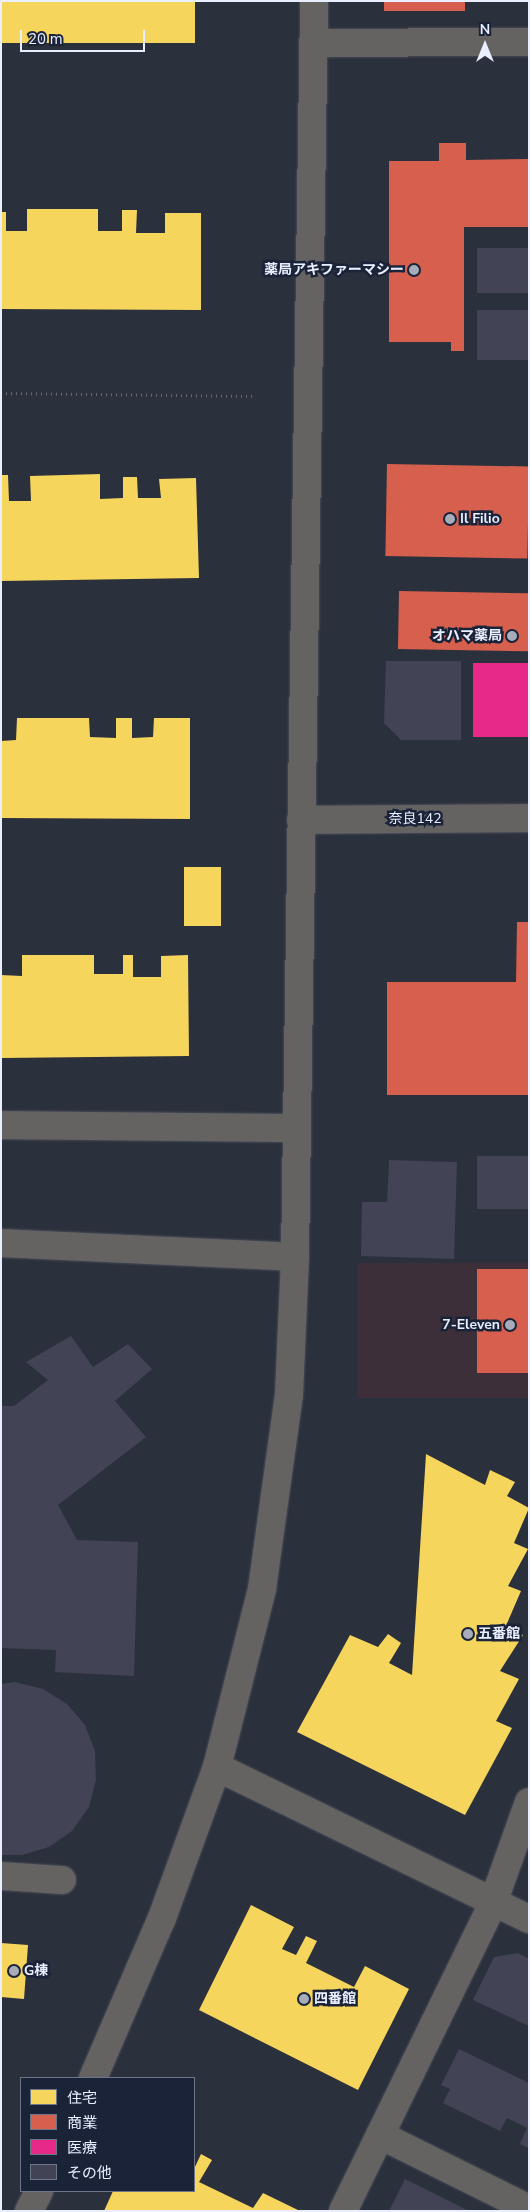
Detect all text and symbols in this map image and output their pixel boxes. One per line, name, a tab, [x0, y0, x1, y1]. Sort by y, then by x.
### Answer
scale bar	[22, 20, 148, 52]
north arrow	[460, 20, 510, 70]
text: N	[480, 20, 490, 39]
text: 20 m	[28, 29, 63, 49]
place label: 薬局アキファーマシー	[264, 262, 404, 278]
marker: 薬局アキファーマシー	[408, 264, 420, 276]
place label: Il Filio	[460, 511, 500, 527]
marker: Il Filio	[444, 513, 456, 525]
place label: オハマ薬局	[432, 628, 502, 644]
marker: オハマ薬局	[506, 630, 518, 642]
street label: 奈良142	[388, 811, 442, 827]
place label: 7-Eleven	[442, 1317, 500, 1333]
marker: 7-Eleven	[504, 1319, 516, 1331]
place label: 五番館	[478, 1626, 520, 1642]
marker: 五番館	[462, 1628, 474, 1640]
place label: G棟	[24, 1963, 48, 1979]
marker: G棟	[8, 1965, 20, 1977]
place label: 四番館	[314, 1991, 356, 2007]
marker: 四番館	[298, 1993, 310, 2005]
legend	[20, 2077, 195, 2192]
text: 住宅	[67, 2088, 97, 2108]
text: 商業	[67, 2113, 97, 2133]
text: 医療	[67, 2138, 97, 2158]
text: その他	[67, 2163, 112, 2183]

